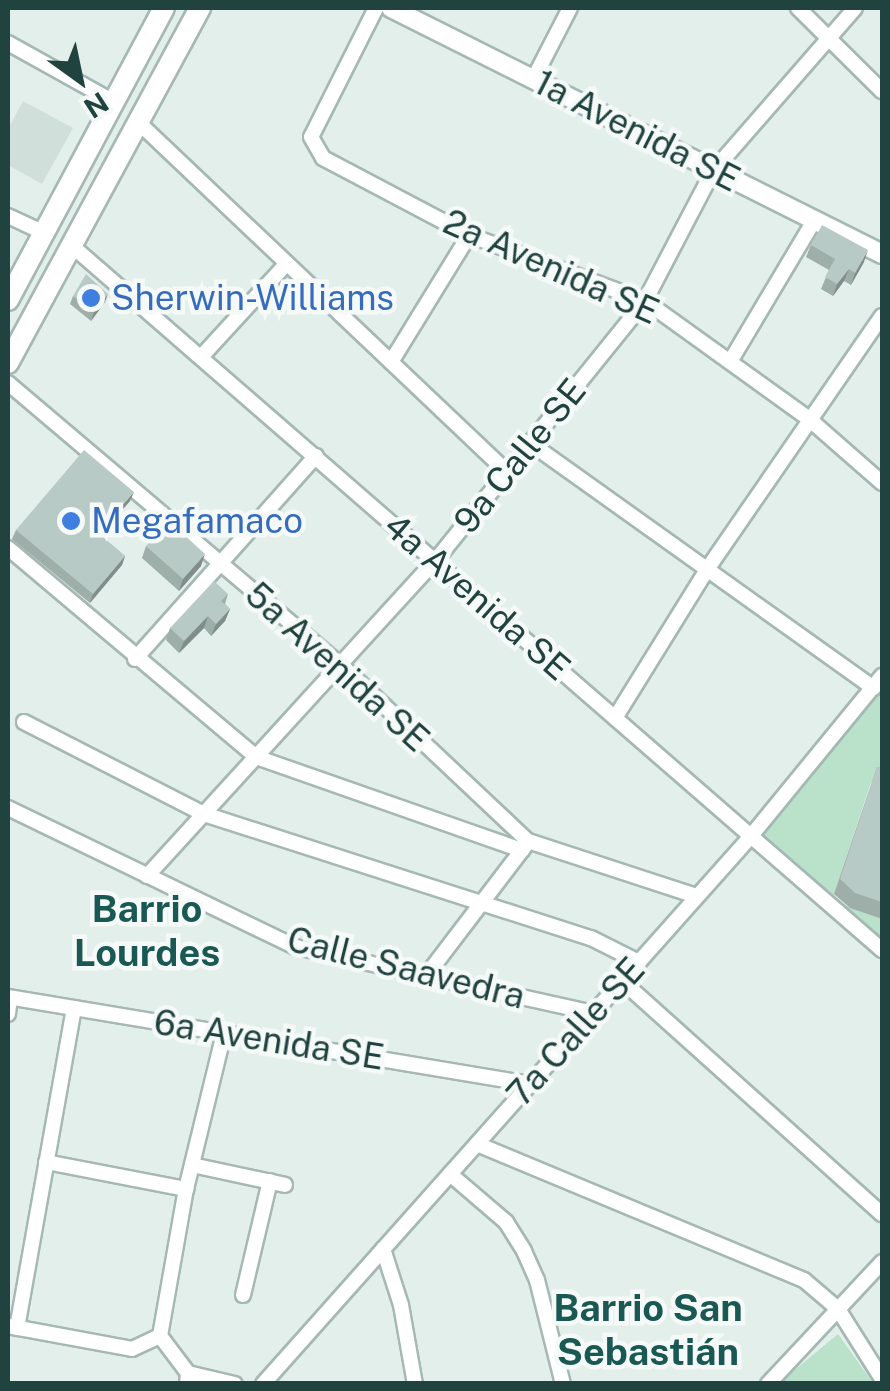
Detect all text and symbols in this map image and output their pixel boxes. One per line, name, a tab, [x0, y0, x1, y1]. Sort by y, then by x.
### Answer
north arrow	[30, 30, 130, 130]
street label: 1a Avenida SE	[527, 61, 747, 201]
text: N	[78, 86, 115, 125]
street label: 2a Avenida SE	[437, 201, 665, 333]
place label: Sherwin-Williams	[111, 277, 394, 319]
marker: Sherwin-Williams	[80, 287, 102, 309]
street label: 9a Calle SE	[445, 370, 595, 542]
place label: Megafamaco	[91, 500, 303, 542]
street label: 4a Avenida SE	[376, 505, 578, 689]
marker: Megafamaco	[60, 510, 82, 532]
street label: 5a Avenida SE	[236, 574, 438, 760]
district label: Barrio Lourdes	[74, 886, 220, 976]
street label: Calle Saavedra	[283, 918, 529, 1018]
street label: 7a Calle SE	[498, 949, 654, 1115]
street label: 6a Avenida SE	[151, 1001, 387, 1079]
district label: Barrio San Sebastián	[553, 1285, 743, 1375]

